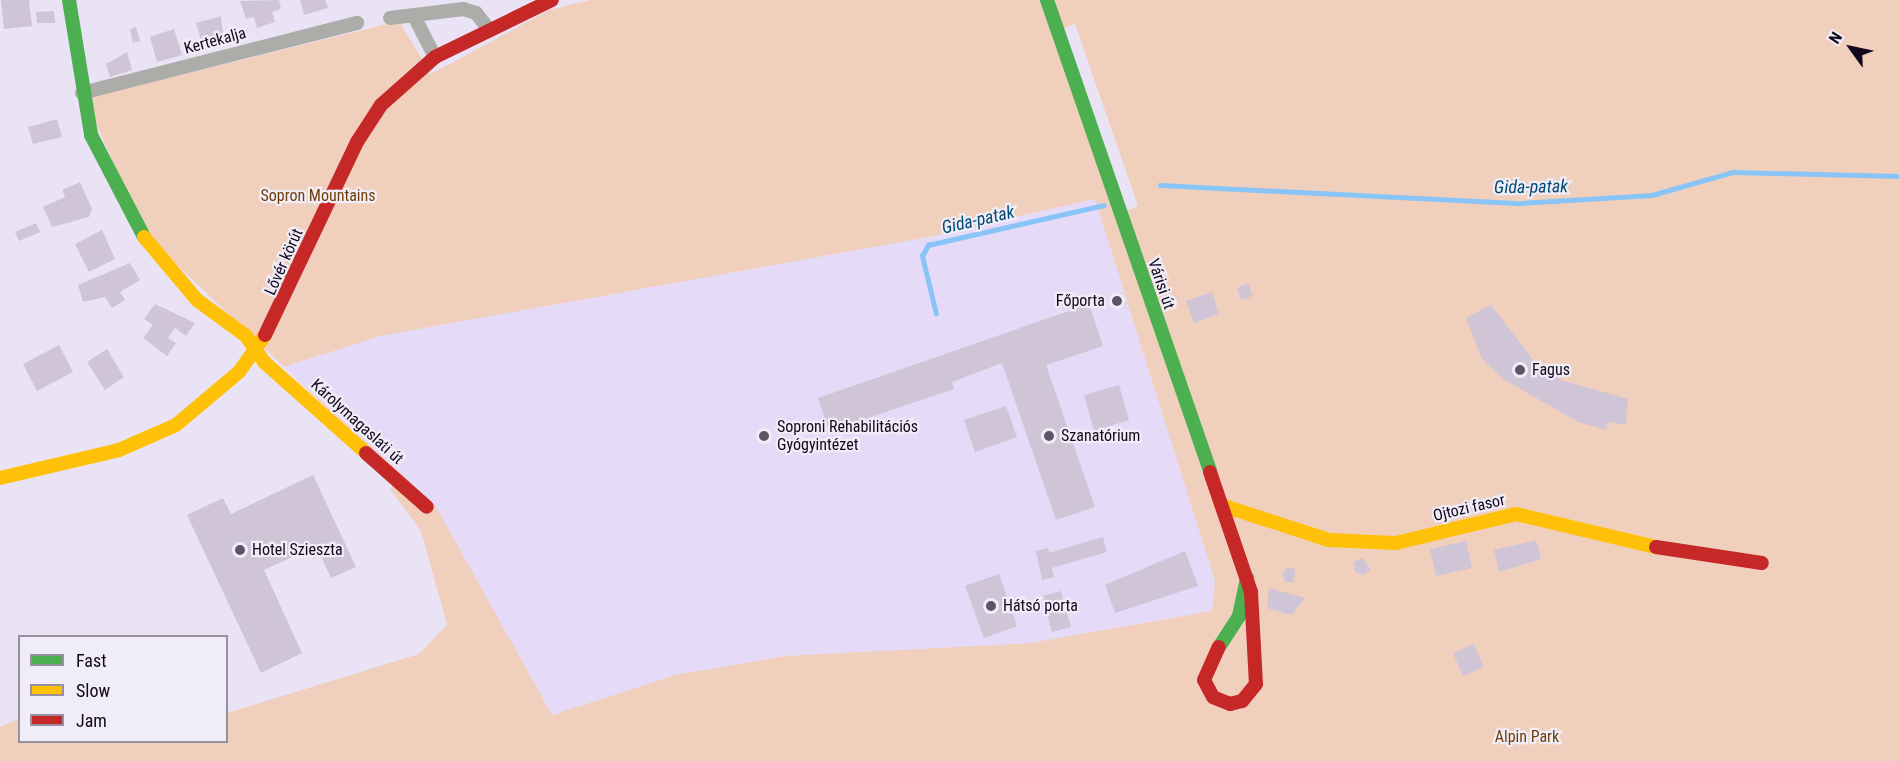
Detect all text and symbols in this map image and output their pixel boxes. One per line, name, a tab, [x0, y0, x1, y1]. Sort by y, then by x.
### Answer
north arrow	[1821, 18, 1881, 78]
street label: Kertekalja	[182, 24, 248, 58]
text: N	[1825, 29, 1846, 47]
water label: Gida-patak	[1494, 176, 1568, 198]
park label: Sopron Mountains	[260, 186, 376, 206]
water label: Gida-patak	[939, 201, 1017, 239]
street label: Lővér körút	[261, 226, 307, 298]
street label: Várisi út	[1143, 256, 1179, 312]
place label: Főporta	[1056, 291, 1105, 311]
marker: Főporta	[1110, 294, 1124, 308]
place label: Fagus	[1532, 360, 1570, 380]
marker: Fagus	[1513, 363, 1527, 377]
street label: Károlymagaslati út	[307, 375, 407, 469]
place label: Soproni Rehabilitációs Gyógyintézet	[777, 417, 918, 455]
place label: Szanatórium	[1061, 426, 1140, 446]
marker: Soproni Rehabilitációs Gyógyintézet	[755, 427, 773, 445]
marker: Szanatórium	[1042, 429, 1056, 443]
street label: Ojtozi fasor	[1431, 490, 1507, 526]
place label: Hotel Szieszta	[252, 540, 343, 560]
marker: Hotel Szieszta	[233, 543, 247, 557]
place label: Hátsó porta	[1003, 596, 1078, 616]
marker: Hátsó porta	[984, 599, 998, 613]
legend	[18, 635, 228, 743]
text: Fast	[76, 650, 107, 671]
text: Slow	[76, 680, 110, 701]
text: Jam	[76, 710, 107, 731]
park label: Alpin Park	[1495, 727, 1559, 747]

